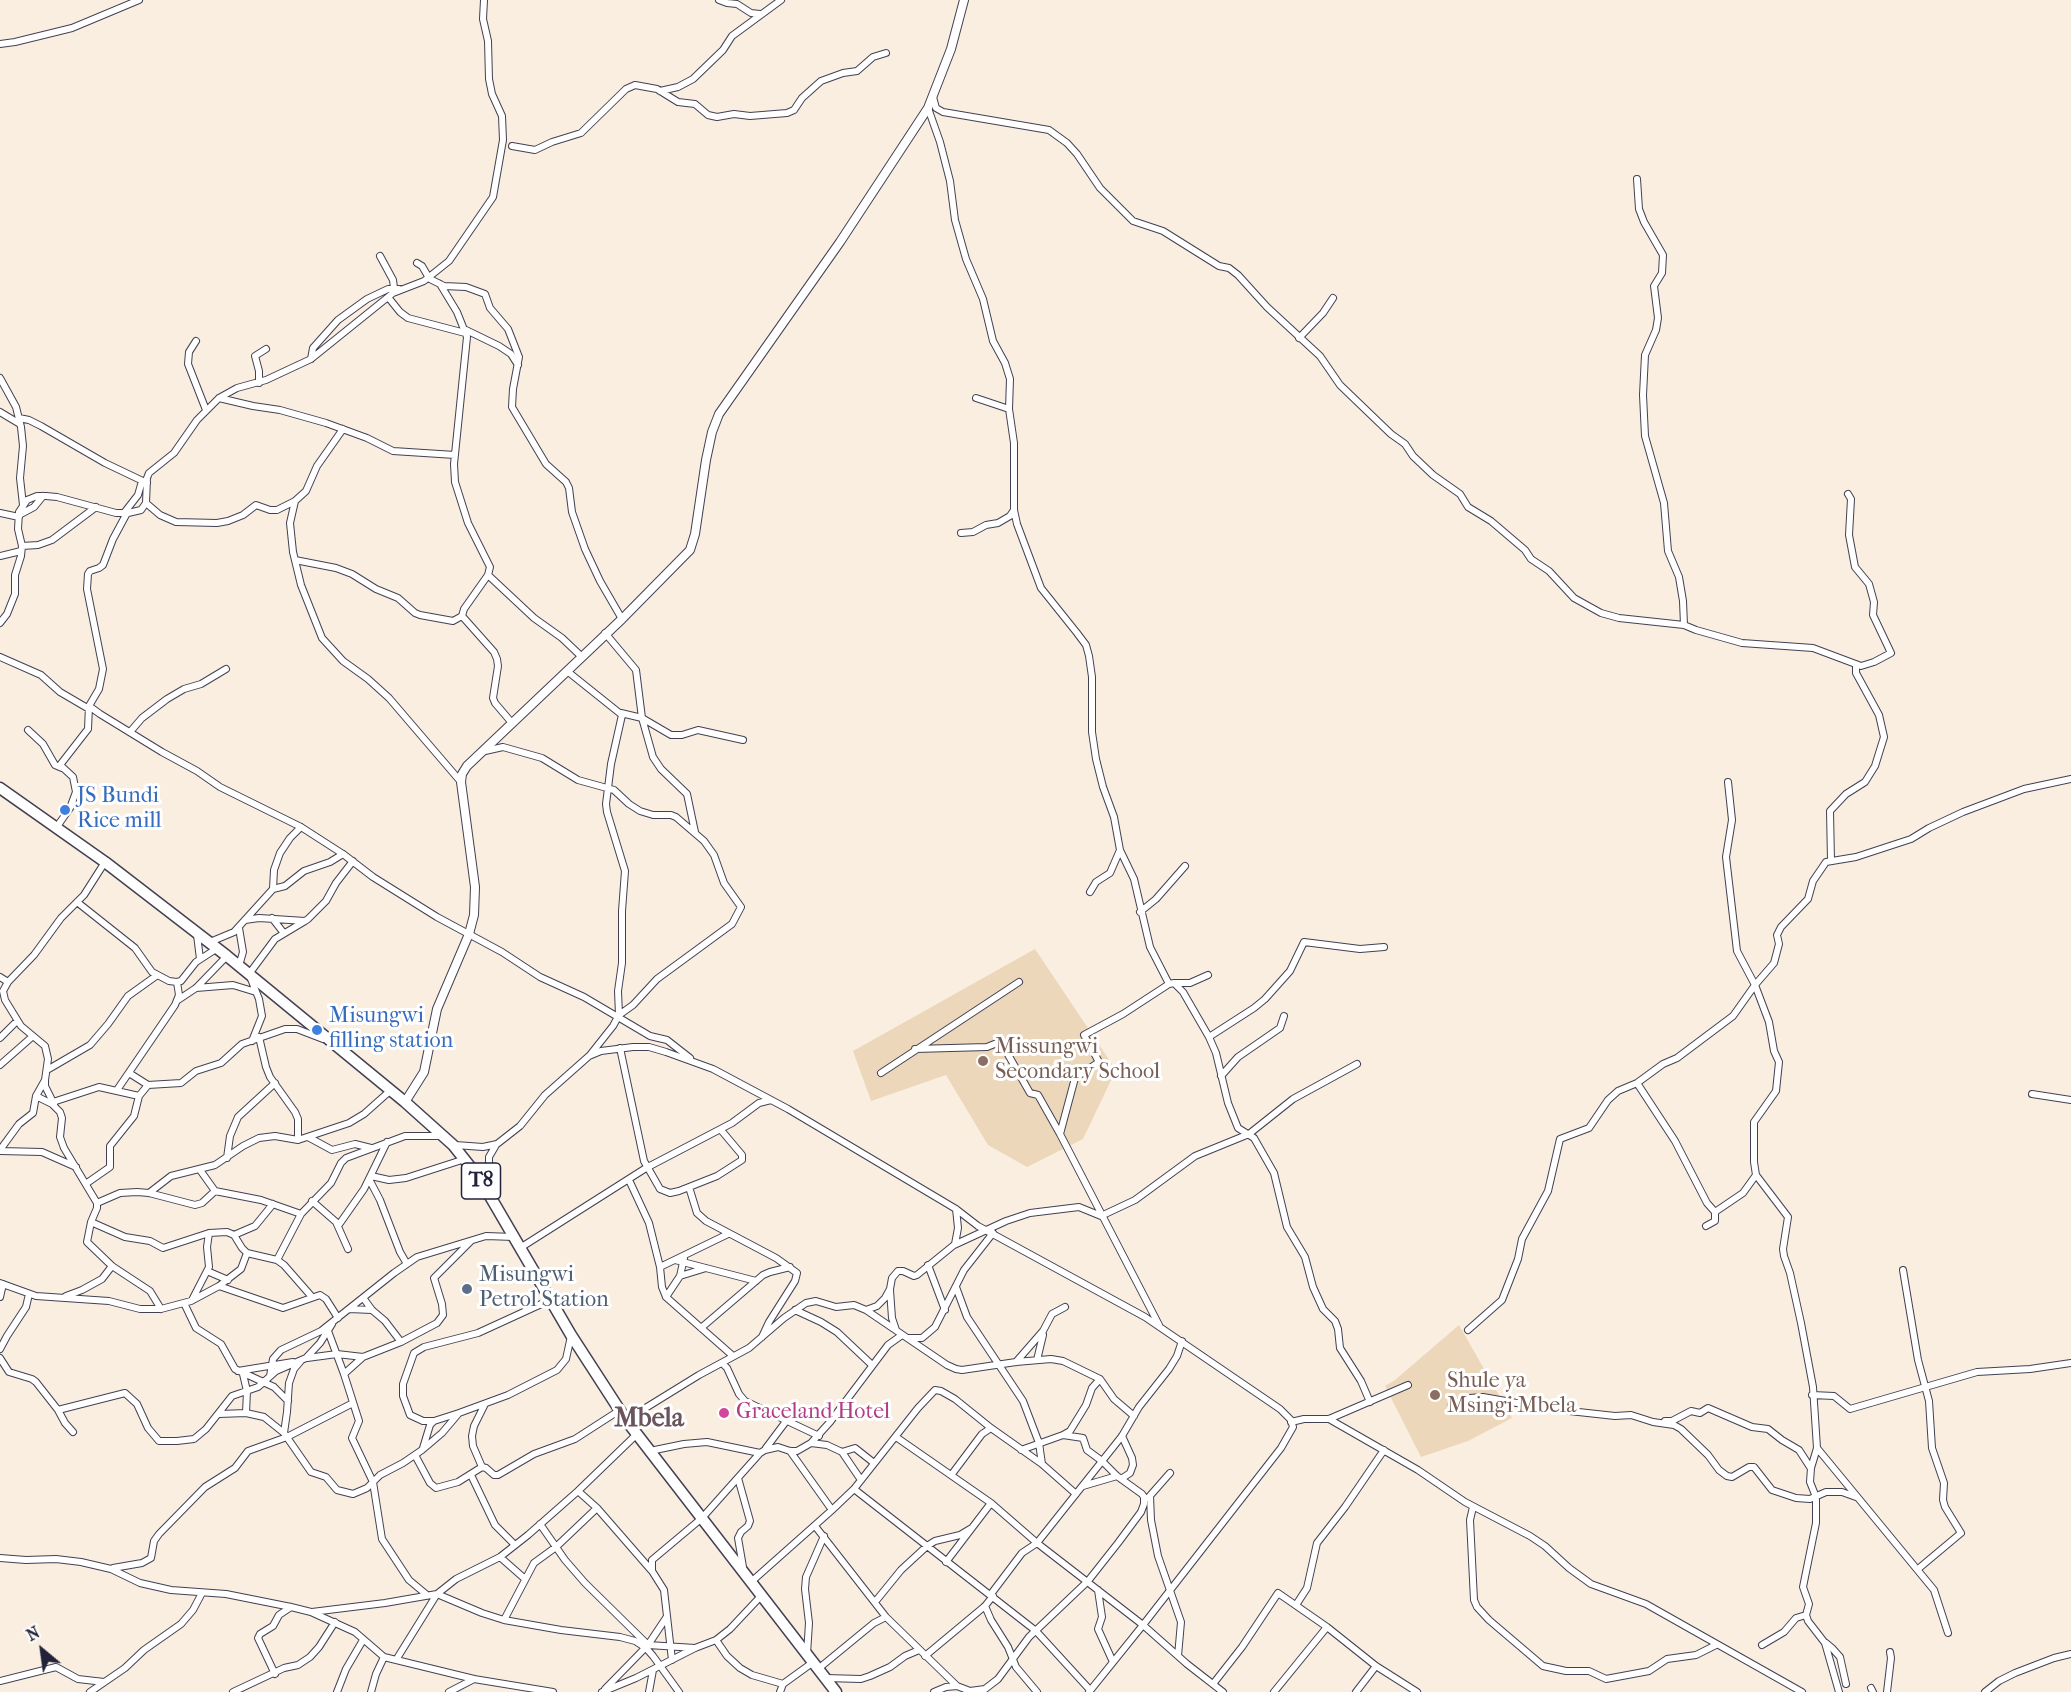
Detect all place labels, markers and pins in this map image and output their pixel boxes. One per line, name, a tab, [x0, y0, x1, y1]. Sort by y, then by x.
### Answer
place label: JS Bundi Rice mill	[77, 784, 162, 836]
marker: JS Bundi Rice mill	[58, 803, 72, 817]
place label: Misungwi filling station	[329, 1004, 453, 1056]
marker: Misungwi filling station	[310, 1023, 324, 1037]
place label: Missungwi Secondary School	[995, 1035, 1160, 1086]
marker: Missungwi Secondary School	[976, 1054, 990, 1068]
place label: Misungwi Petrol Station	[479, 1263, 609, 1314]
marker: Misungwi Petrol Station	[460, 1282, 474, 1296]
place label: Shule ya Msingi Mbela	[1447, 1369, 1576, 1420]
marker: Shule ya Msingi Mbela	[1428, 1388, 1442, 1402]
place label: Graceland Hotel	[736, 1400, 890, 1426]
marker: Graceland Hotel	[717, 1406, 731, 1420]

